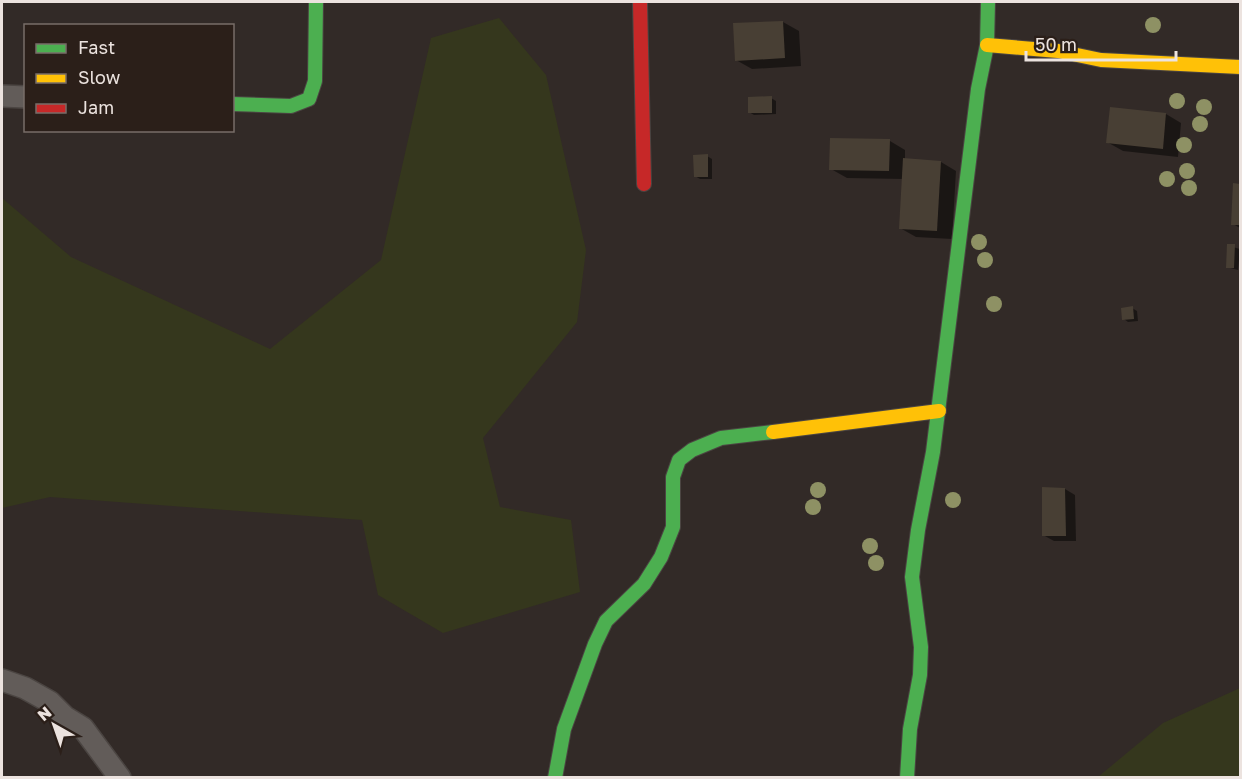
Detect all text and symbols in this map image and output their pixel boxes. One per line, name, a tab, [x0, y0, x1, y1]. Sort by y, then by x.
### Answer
legend	[24, 24, 234, 132]
scale bar	[1026, 24, 1176, 62]
text: 50 m	[1035, 33, 1077, 55]
text: Fast	[78, 36, 115, 58]
text: Slow	[78, 66, 121, 88]
text: Jam	[78, 96, 114, 118]
north arrow	[24, 695, 84, 755]
text: N	[33, 702, 55, 725]

